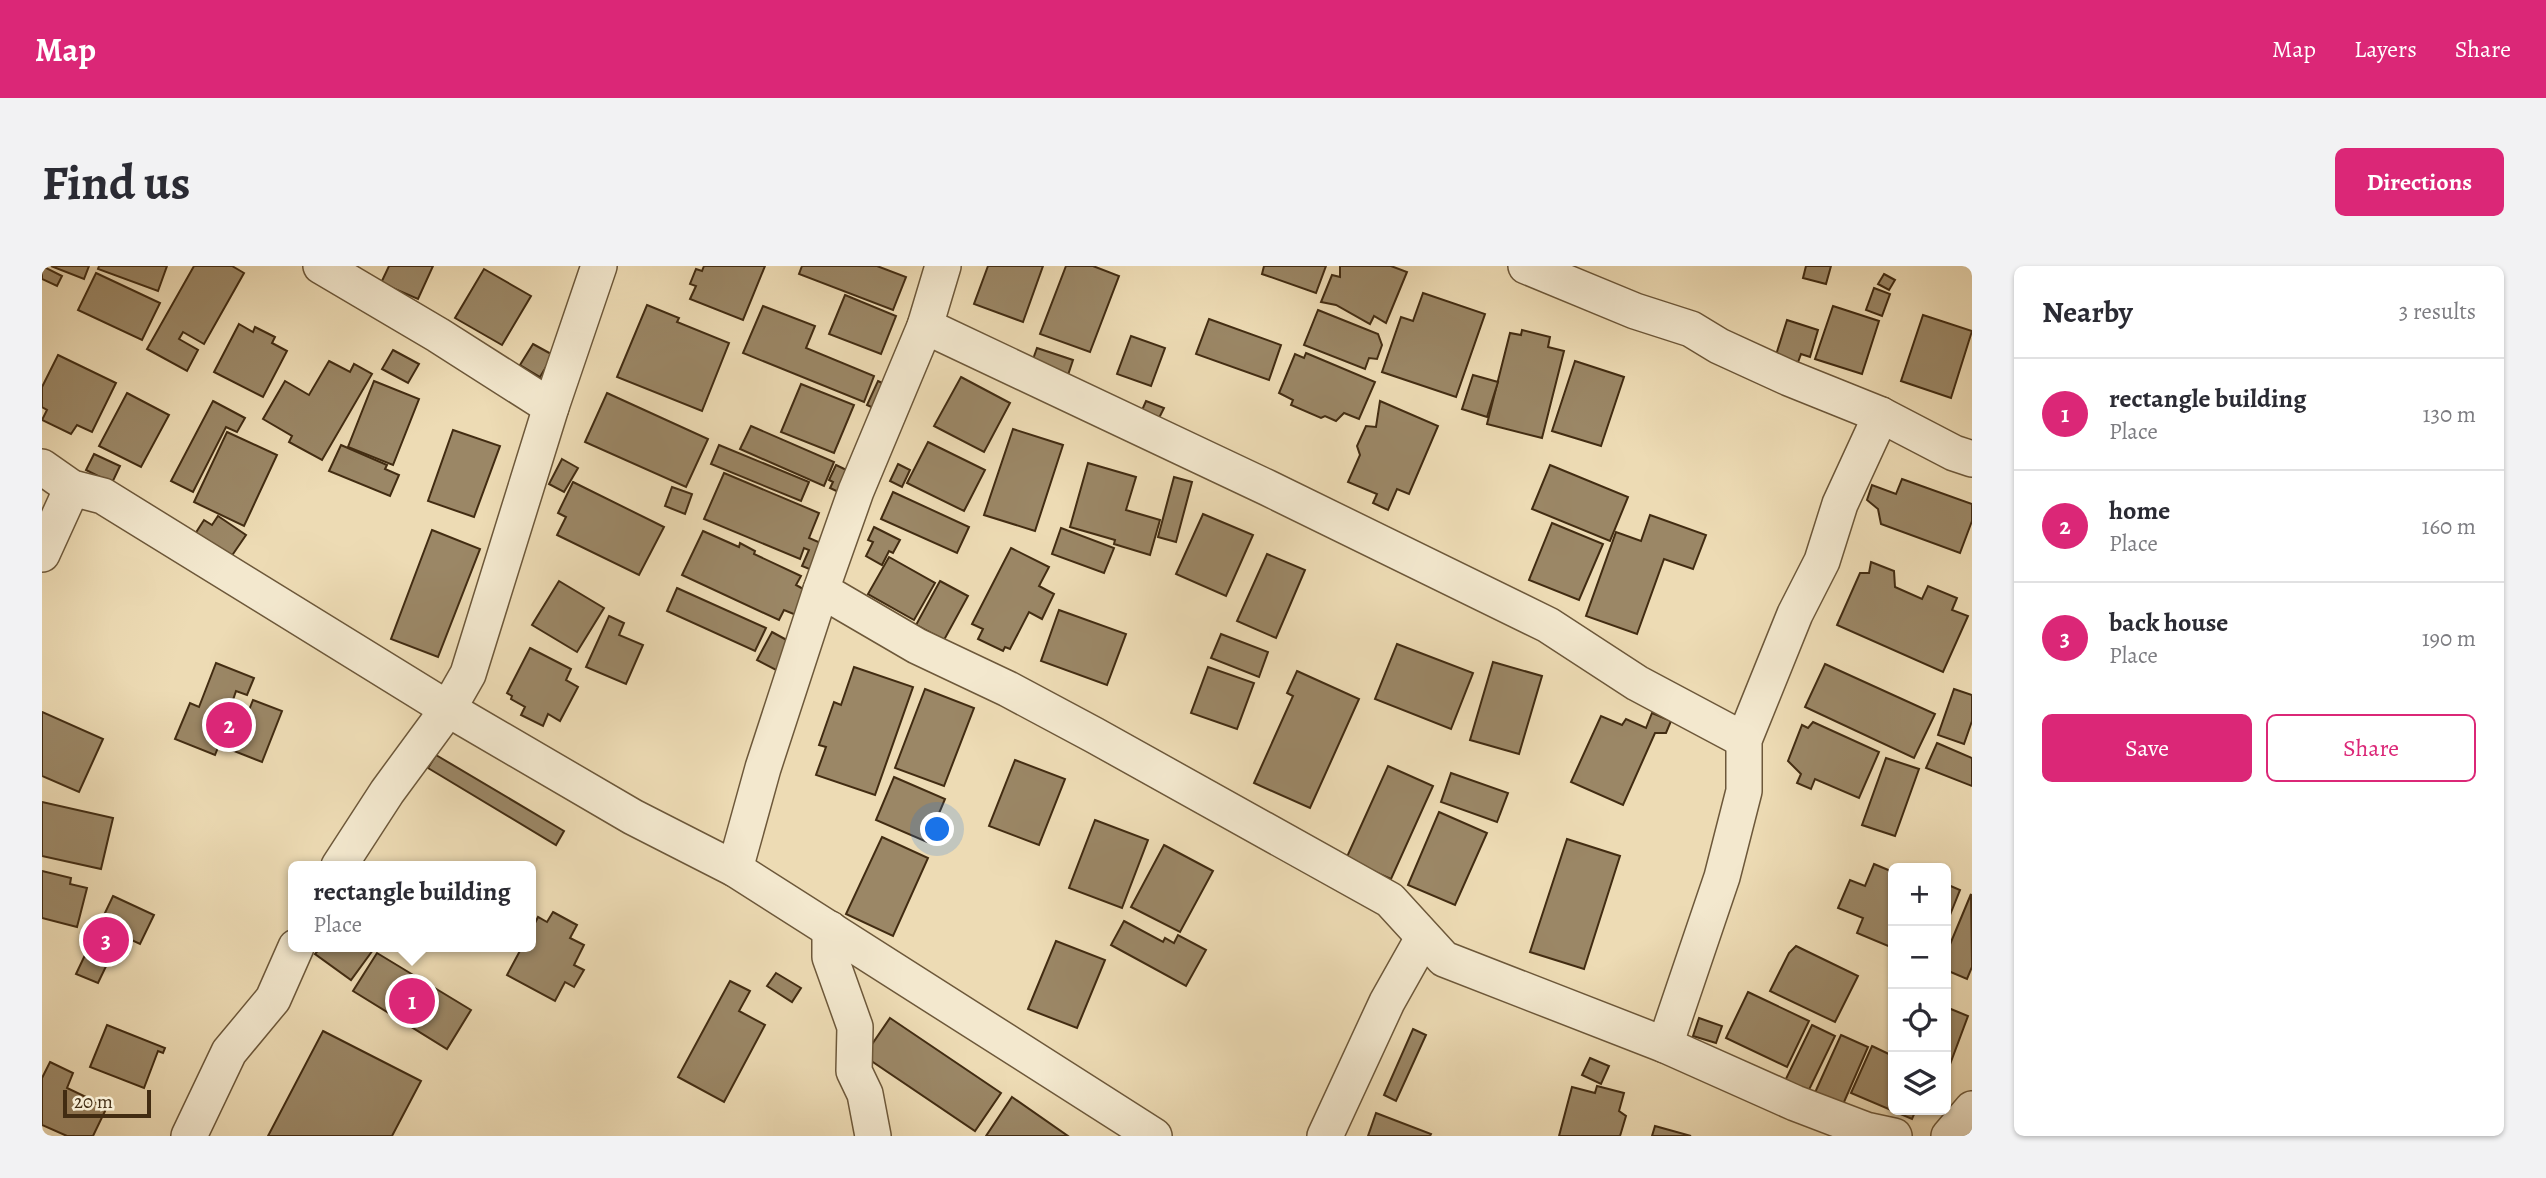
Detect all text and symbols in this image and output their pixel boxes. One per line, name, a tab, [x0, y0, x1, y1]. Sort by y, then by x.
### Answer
text: Map	[35, 27, 96, 72]
text: Map	[2272, 33, 2316, 65]
text: Layers	[2354, 33, 2417, 65]
text: Share	[2455, 33, 2511, 65]
button: Directions	[2335, 148, 2504, 216]
text: Find us	[42, 149, 190, 216]
text: Nearby	[2042, 292, 2133, 332]
text: 3 results	[2399, 296, 2476, 327]
text: rectangle building	[2109, 381, 2306, 416]
text: 1	[2061, 399, 2069, 430]
text: 130 m	[2423, 399, 2476, 430]
text: Place	[2109, 416, 2158, 447]
text: home	[2109, 493, 2170, 528]
text: 2	[2059, 511, 2071, 542]
text: 160 m	[2422, 511, 2476, 542]
text: Place	[2109, 528, 2158, 559]
text: back house	[2109, 605, 2228, 640]
text: 3	[2060, 623, 2070, 654]
text: 190 m	[2422, 623, 2476, 654]
text: Place	[2109, 640, 2158, 671]
pin: 2	[206, 699, 252, 751]
button: Save	[2042, 714, 2252, 782]
button: Share	[2266, 714, 2476, 782]
your location	[920, 812, 954, 846]
popup	[288, 861, 536, 952]
map controls	[1888, 863, 1951, 1115]
button: +	[1888, 863, 1951, 926]
text: rectangle building	[313, 874, 511, 909]
text: Place	[313, 909, 362, 940]
pin: 3	[83, 914, 129, 966]
button: −	[1888, 926, 1951, 989]
pin: 1	[389, 975, 435, 1027]
button: locate	[1888, 989, 1951, 1052]
button: layers	[1888, 1052, 1951, 1115]
scale bar	[63, 1087, 150, 1119]
text: 20 m	[74, 1089, 113, 1115]

